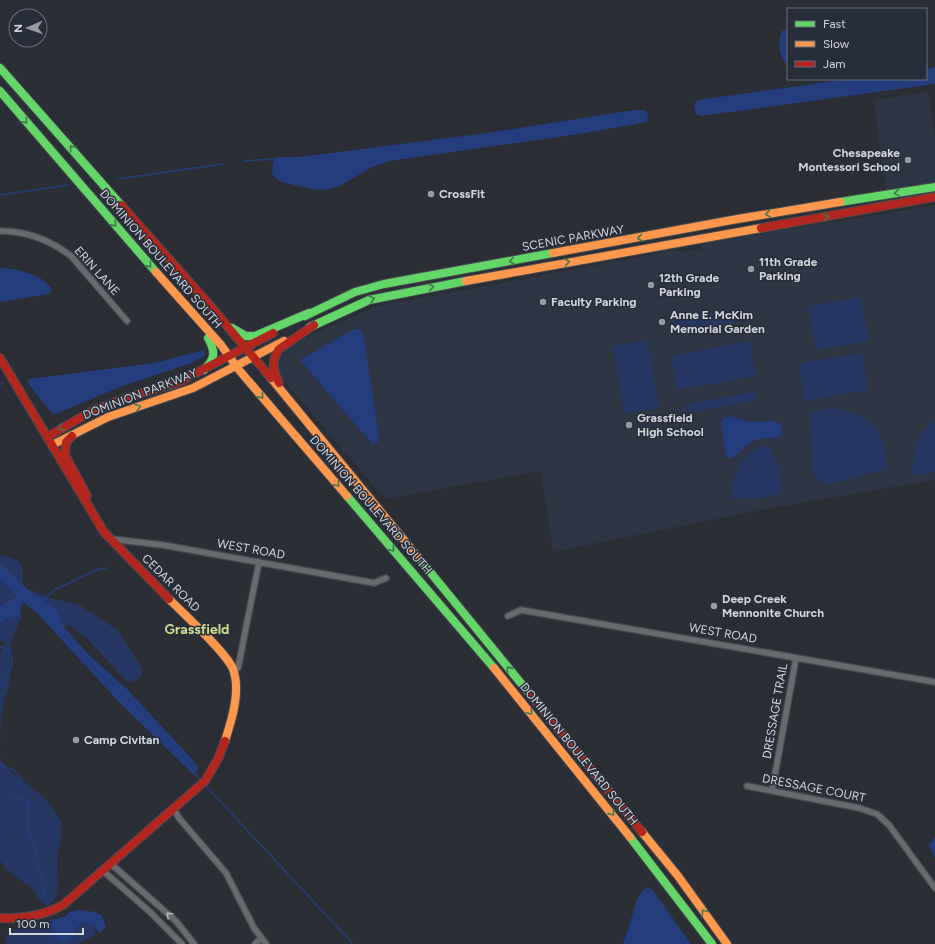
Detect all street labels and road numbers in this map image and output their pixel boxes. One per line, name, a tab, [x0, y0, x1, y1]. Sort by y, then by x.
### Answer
street label: DOMINION BOULEVARD SOUTH	[97, 187, 225, 331]
street label: SCENIC PARKWAY	[521, 222, 626, 254]
street label: ERIN LANE	[71, 244, 123, 298]
street label: DOMINION PARKWAY	[81, 365, 200, 422]
street label: DOMINION BOULEVARD SOUTH	[307, 433, 435, 577]
street label: WEST ROAD	[216, 536, 286, 562]
street label: CEDAR ROAD	[139, 551, 203, 615]
street label: WEST ROAD	[688, 620, 758, 646]
street label: DRESSAGE TRAIL	[760, 662, 790, 760]
street label: DOMINION BOULEVARD SOUTH	[517, 680, 641, 828]
street label: DRESSAGE COURT	[761, 771, 867, 805]

